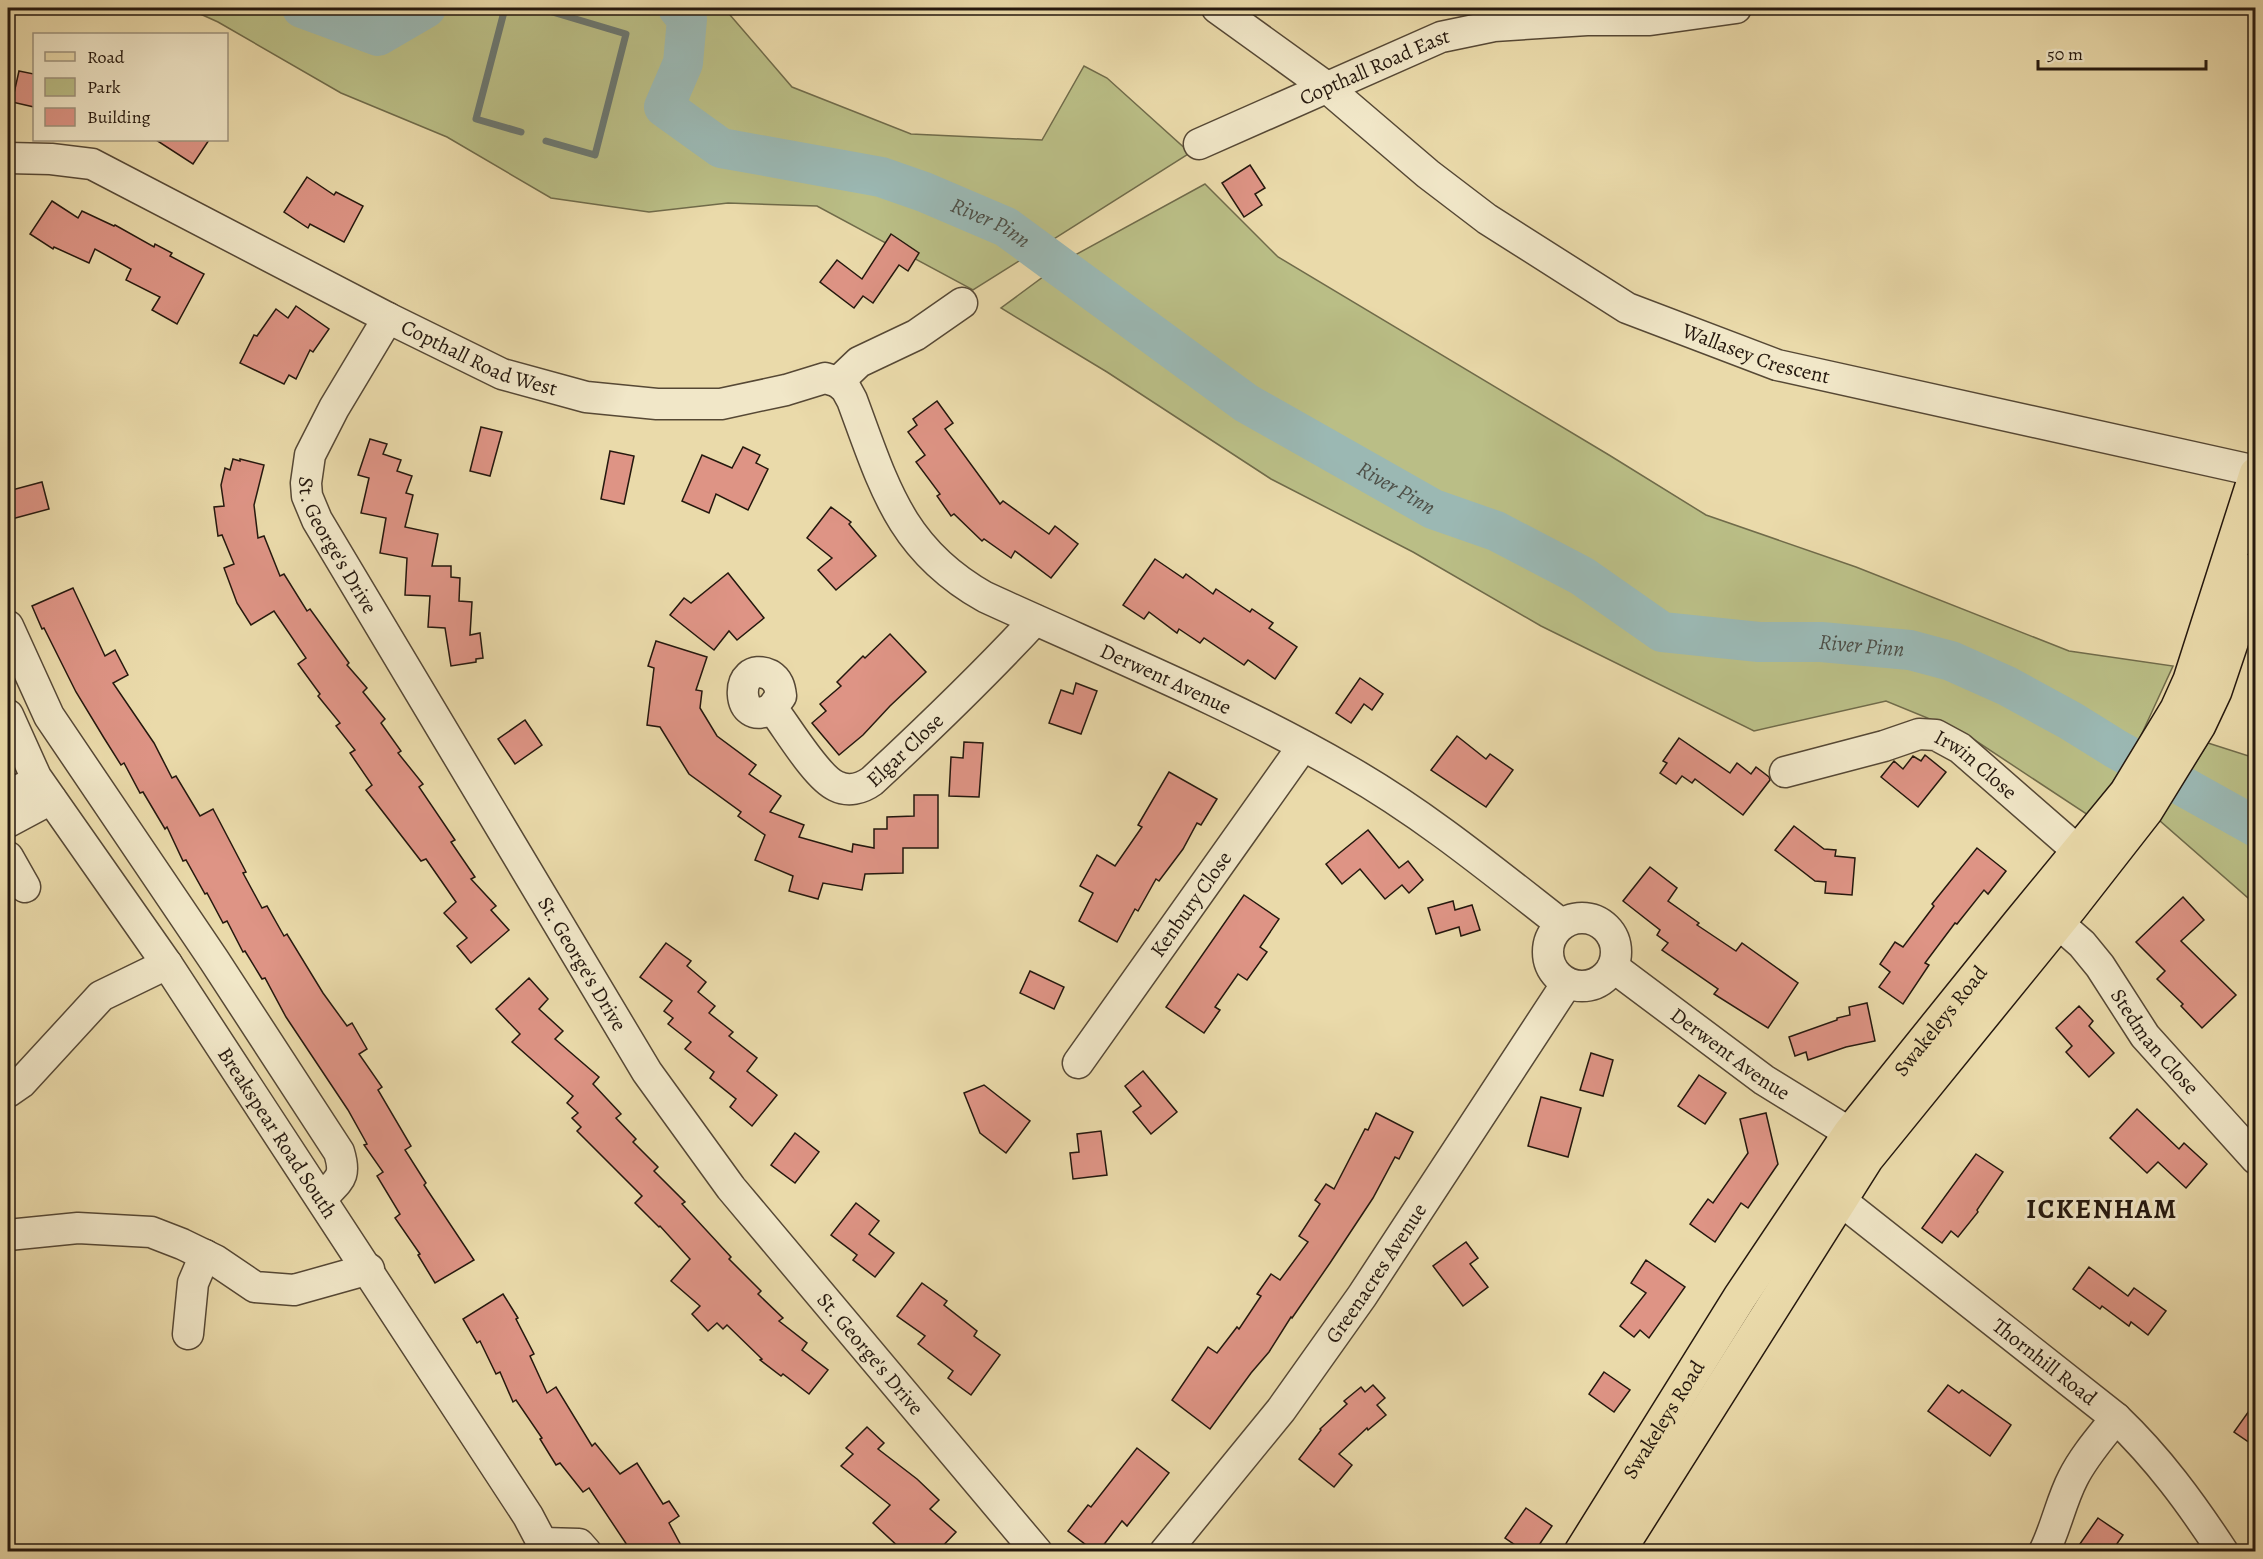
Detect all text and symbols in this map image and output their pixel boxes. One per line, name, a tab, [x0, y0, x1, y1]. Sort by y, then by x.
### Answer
street label: Copthall Road East	[1295, 22, 1452, 112]
legend	[33, 33, 228, 141]
scale bar	[2038, 33, 2206, 71]
text: 50 m	[2047, 42, 2083, 66]
text: Road	[87, 45, 125, 69]
text: Park	[87, 75, 121, 99]
text: Building	[87, 105, 151, 129]
water label: River Pinn	[946, 190, 1037, 255]
street label: Copthall Road West	[396, 313, 560, 402]
street label: Wallasey Crescent	[1677, 316, 1833, 390]
water label: River Pinn	[1351, 454, 1441, 522]
street label: St. George's Drive	[291, 475, 384, 619]
water label: River Pinn	[1817, 627, 1906, 664]
street label: Derwent Avenue	[1096, 636, 1236, 721]
street label: Elgar Close	[860, 707, 950, 793]
street label: Irwin Close	[1930, 723, 2023, 806]
street label: Kenbury Close	[1144, 845, 1238, 963]
street label: St. George's Drive	[531, 891, 633, 1036]
street label: Swakeleys Road	[1887, 959, 1994, 1082]
street label: Stedman Close	[2104, 983, 2205, 1101]
street label: Derwent Avenue	[1665, 1001, 1795, 1107]
street label: Breakspear Road South	[211, 1042, 344, 1224]
district label: ICKENHAM	[2026, 1191, 2178, 1227]
street label: Greenacres Avenue	[1319, 1198, 1433, 1349]
street label: St. George's Drive	[811, 1287, 930, 1421]
street label: Thornhill Road	[1987, 1312, 2104, 1412]
street label: Swakeleys Road	[1616, 1354, 1711, 1484]

